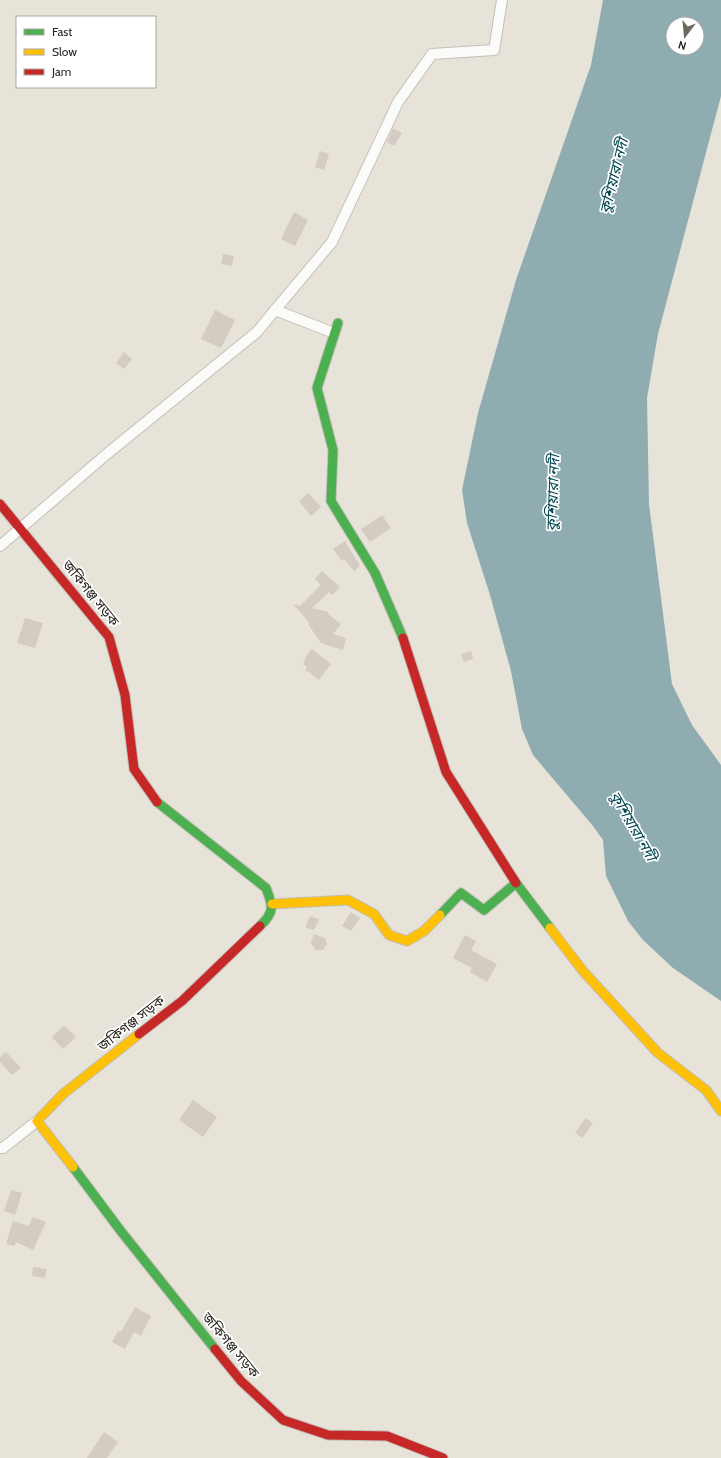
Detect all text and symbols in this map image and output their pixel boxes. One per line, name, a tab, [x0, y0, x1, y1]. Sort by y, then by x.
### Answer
legend	[16, 16, 156, 88]
north arrow	[665, 16, 705, 56]
text: Fast	[52, 24, 72, 39]
text: N	[677, 38, 688, 53]
text: Slow	[52, 44, 77, 59]
text: Jam	[51, 64, 71, 79]
water label: কুশিয়ারা নদী	[596, 134, 633, 216]
water label: কুশিয়ারা নদী	[543, 451, 563, 532]
street label: জকিগঞ্জ সড়ক	[58, 555, 124, 630]
water label: কুশিয়ারা নদী	[606, 788, 662, 866]
street label: জকিগঞ্জ সড়ক	[93, 991, 169, 1055]
street label: জকিগঞ্জ সড়ক	[198, 1308, 264, 1382]

